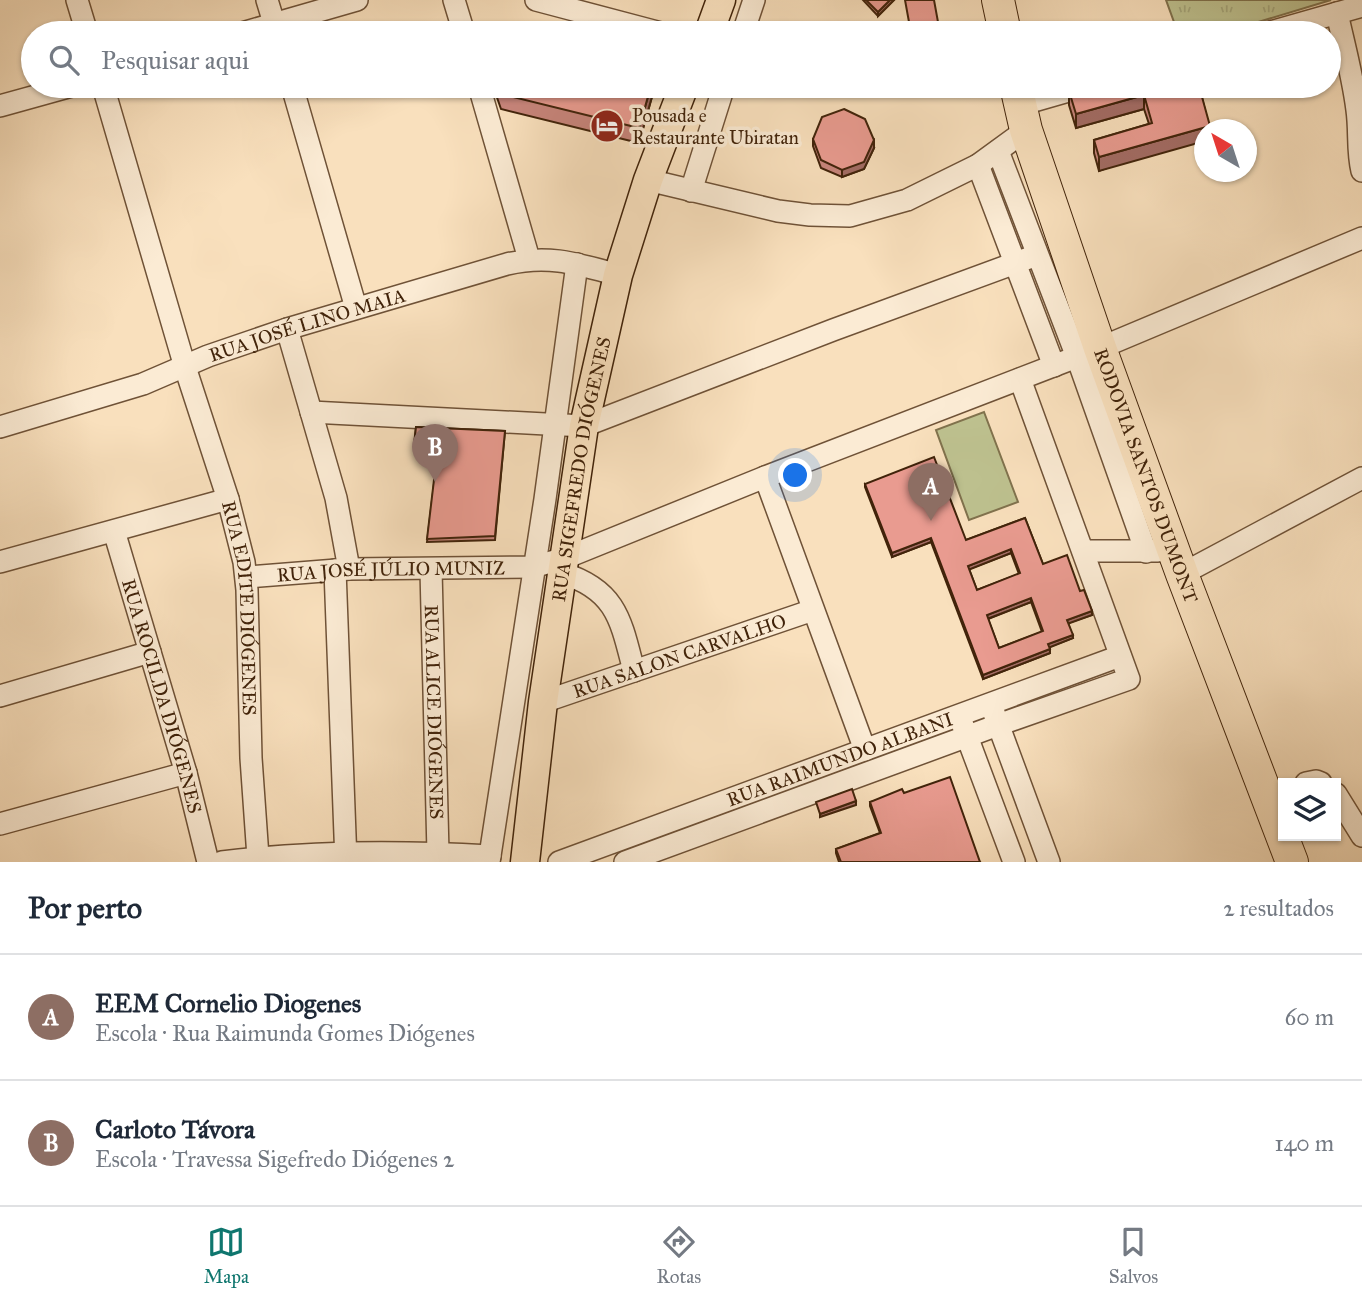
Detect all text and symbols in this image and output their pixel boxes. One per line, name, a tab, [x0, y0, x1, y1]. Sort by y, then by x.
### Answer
search box	[21, 21, 1341, 98]
icon: search	[45, 41, 83, 79]
text: Pesquisar aqui	[101, 44, 249, 76]
place label: Pousada e Restaurante Ubiratan	[632, 104, 799, 149]
hotel icon: Pousada e Restaurante Ubiratan	[588, 107, 626, 145]
north arrow	[1194, 119, 1257, 182]
street label: RUA JOSÉ LINO MAIA	[206, 283, 408, 366]
street label: RUA SIGEFREDO DIÓGENES	[547, 334, 615, 603]
street label: RODOVIA SANTOS DUMONT	[1090, 345, 1203, 606]
pin: B	[412, 424, 458, 482]
your location	[778, 458, 812, 492]
pin: A	[908, 463, 954, 521]
street label: RUA EDITE DIÓGENES	[217, 498, 261, 716]
street label: RUA JOSÉ JÚLIO MUNIZ	[276, 556, 505, 586]
street label: RUA ROCILDA DIÓGENES	[117, 576, 207, 816]
street label: RUA ALICE DIÓGENES	[420, 604, 449, 820]
street label: RUA SALON CARVALHO	[570, 609, 789, 703]
street label: RUA RAIMUNDO ALBANI	[723, 707, 956, 811]
map controls	[1278, 778, 1341, 841]
button: layers	[1278, 778, 1341, 841]
text: Por perto	[28, 890, 142, 926]
text: 2 resultados	[1223, 894, 1334, 922]
text: EEM Cornelio Diogenes	[95, 987, 361, 1019]
text: A	[43, 1003, 59, 1031]
text: 60 m	[1285, 1003, 1334, 1031]
text: Escola · Rua Raimunda Gomes Diógenes	[95, 1019, 475, 1047]
text: Carloto Távora	[95, 1113, 255, 1145]
text: B	[43, 1129, 59, 1157]
text: 140 m	[1274, 1129, 1334, 1157]
text: Escola · Travessa Sigefredo Diógenes 2	[95, 1145, 454, 1173]
tab: Mapa	[204, 1223, 249, 1288]
tab: Rotas	[657, 1223, 701, 1288]
tab: Salvos	[1109, 1223, 1158, 1288]

